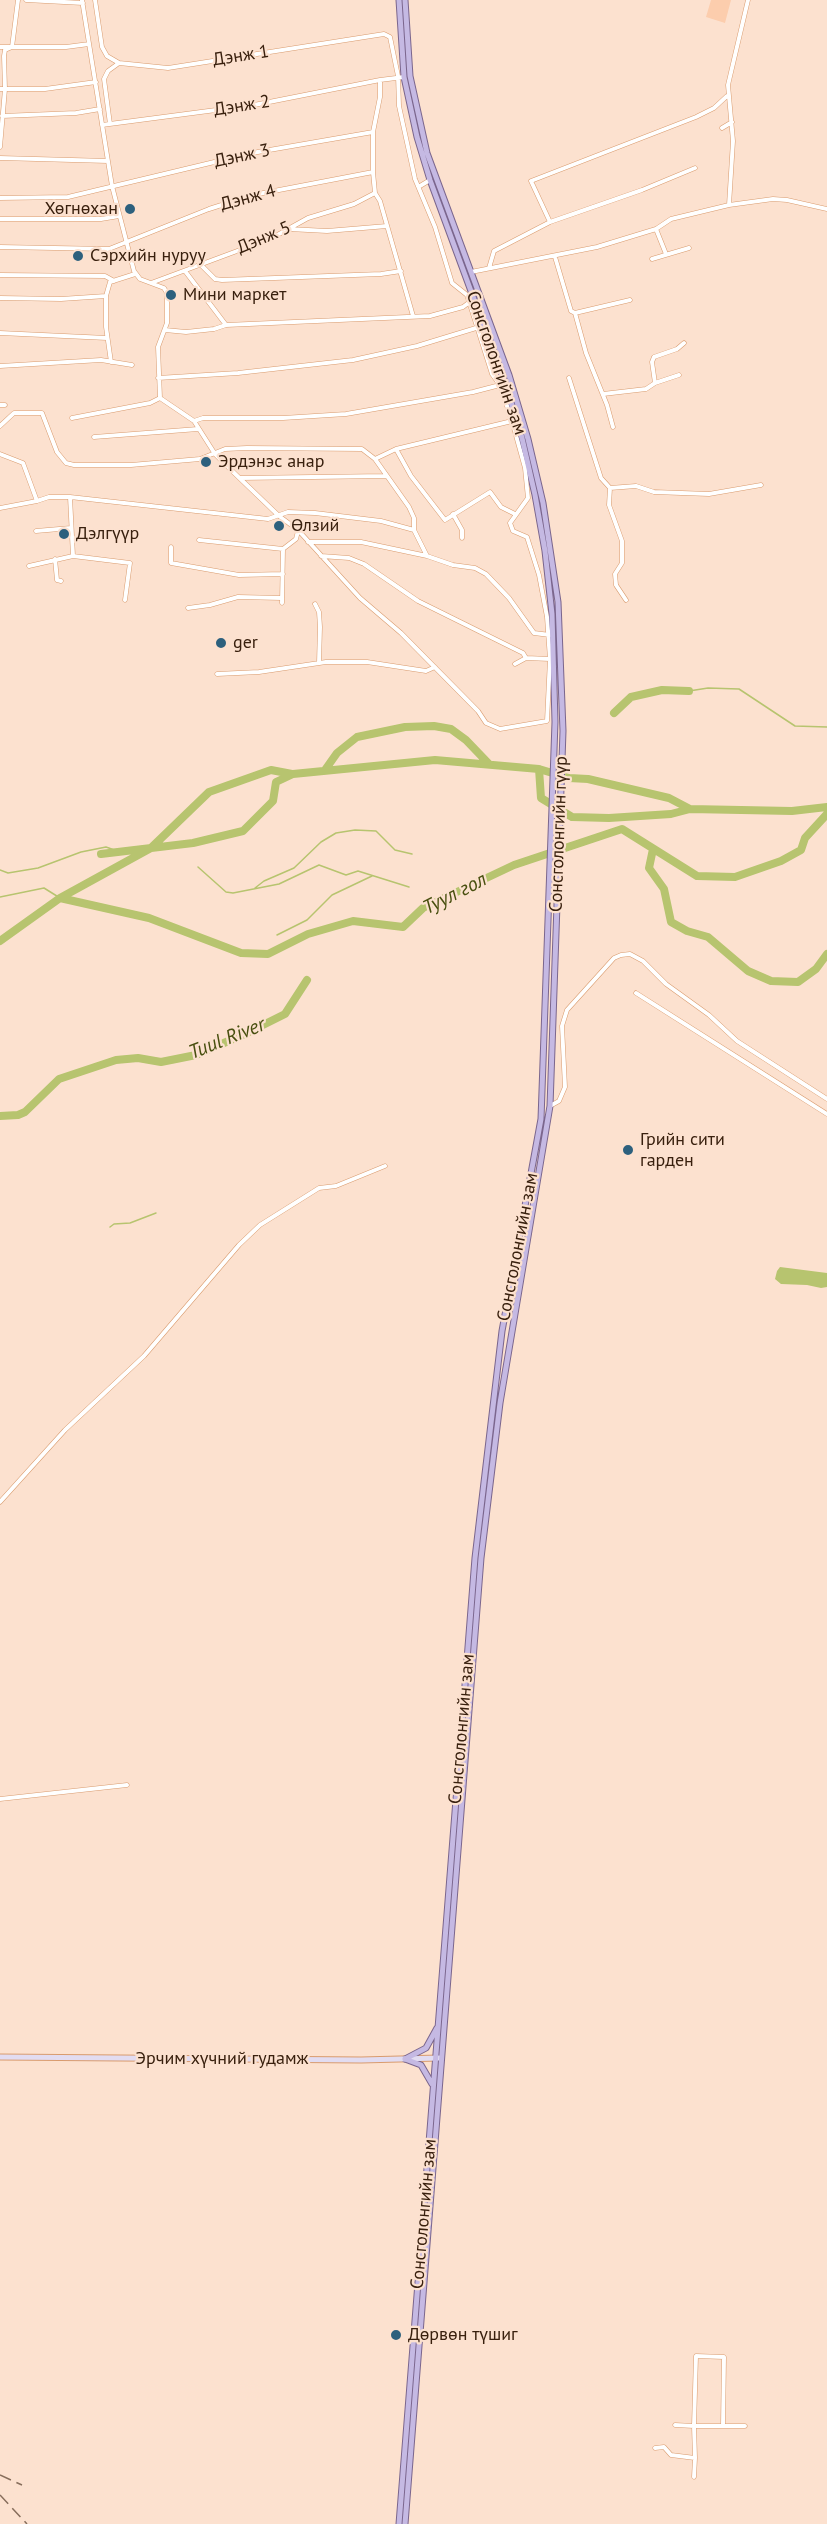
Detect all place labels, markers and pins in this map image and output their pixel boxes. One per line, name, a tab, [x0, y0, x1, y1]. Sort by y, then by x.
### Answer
place label: Хөгнөхан	[44, 198, 118, 220]
marker: Хөгнөхан	[123, 202, 137, 216]
place label: Сэрхийн нуруу	[90, 245, 206, 267]
marker: Сэрхийн нуруу	[71, 249, 85, 263]
place label: Мини маркет	[183, 284, 286, 306]
marker: Мини маркет	[164, 288, 178, 302]
place label: Эрдэнэс анар	[218, 451, 324, 473]
marker: Эрдэнэс анар	[199, 455, 213, 469]
place label: Өлзий	[291, 515, 339, 537]
marker: Өлзий	[272, 519, 286, 533]
place label: Дэлгүүр	[76, 523, 139, 545]
marker: Дэлгүүр	[57, 527, 71, 541]
place label: ger	[233, 632, 258, 654]
marker: ger	[214, 636, 228, 650]
place label: Грийн сити гарден	[640, 1129, 725, 1172]
marker: Грийн сити гарден	[621, 1143, 635, 1157]
place label: Дөрвөн түшиг	[408, 2324, 518, 2346]
marker: Дөрвөн түшиг	[389, 2328, 403, 2342]

